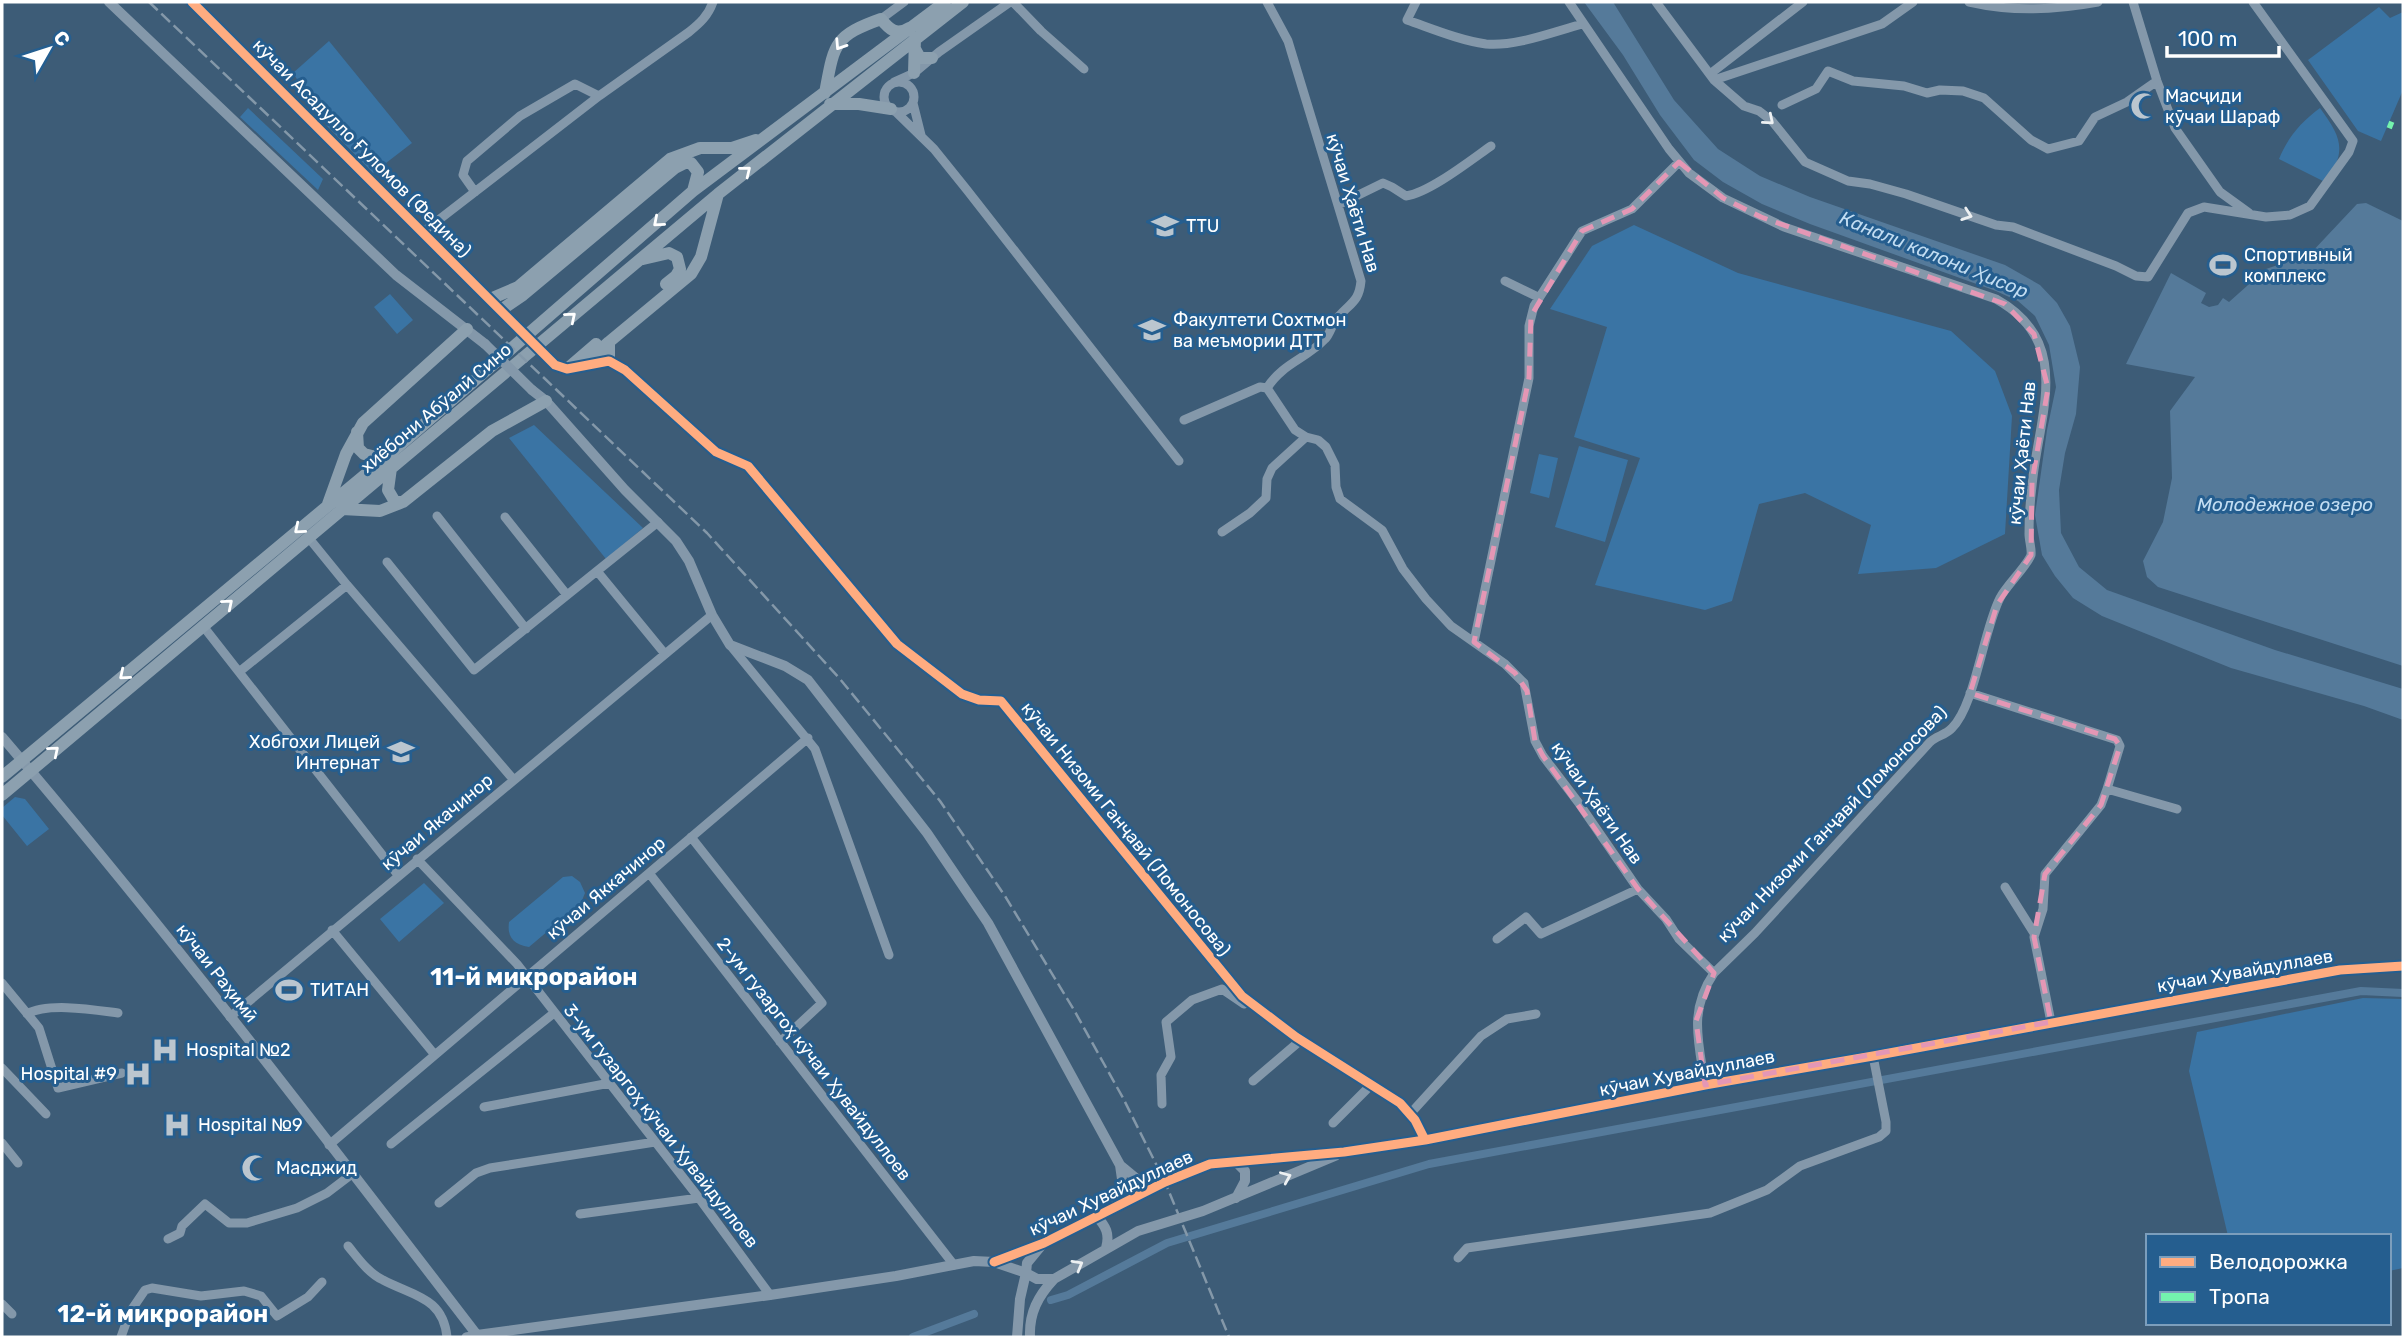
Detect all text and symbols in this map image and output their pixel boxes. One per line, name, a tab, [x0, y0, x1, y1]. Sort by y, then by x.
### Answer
north arrow	[14, 14, 84, 84]
scale bar	[2167, 14, 2279, 58]
text: С	[49, 26, 75, 51]
text: 100 m	[2178, 26, 2237, 51]
street label: кӯчаи Асадулло Ғуломов (Федина)	[248, 34, 476, 262]
one-way arrow	[835, 37, 848, 50]
place label: Масҷиди кӯчаи Шараф	[2165, 85, 2280, 128]
mosque icon: Масҷиди кӯчаи Шараф	[2129, 91, 2159, 121]
one-way arrow	[1760, 112, 1773, 124]
street label: кӯчаи Ҳаёти Нав	[1321, 131, 1385, 275]
one-way arrow	[739, 167, 751, 180]
water label: Канали калони Ҳисор	[1836, 206, 2031, 303]
one-way arrow	[1960, 207, 1973, 221]
school or university icon: TTU	[1150, 211, 1180, 241]
one-way arrow	[653, 214, 666, 226]
place label: TTU	[1186, 215, 1219, 237]
place label: Спортивный комплекс	[2244, 244, 2353, 287]
sports icon: Спортивный комплекс	[2208, 250, 2238, 280]
place label: Факултети Сохтмон ва меъмории ДТТ	[1173, 309, 1346, 352]
one-way arrow	[563, 313, 576, 325]
school or university icon: Факултети Сохтмон ва меъмории ДТТ	[1137, 315, 1167, 345]
street label: хиёбони Абӯалӣ Сино	[356, 338, 516, 478]
street label: кӯчаи Ҳаёти Нав	[2004, 380, 2040, 526]
water label: Молодежное озеро	[2197, 493, 2373, 516]
one-way arrow	[294, 521, 307, 533]
one-way arrow	[220, 600, 232, 613]
one-way arrow	[120, 667, 133, 679]
street label: кӯчаи Низоми Ганҷавӣ (Ломоносова)	[1017, 698, 1235, 960]
street label: кӯчаи Низоми Ганҷавӣ (Ломоносова)	[1713, 701, 1951, 947]
place label: Хобгохи Лицей Интернат	[249, 731, 380, 774]
school or university icon: Хобгохи Лицей Интернат	[386, 737, 416, 767]
street label: кӯчаи Ҳаёти Нав	[1547, 738, 1647, 868]
one-way arrow	[45, 747, 58, 759]
street label: кӯчаи Якачинор	[377, 769, 497, 875]
street label: кӯчаи Яккачинор	[542, 832, 670, 944]
street label: кӯчаи Раҳимӣ	[172, 919, 262, 1027]
street label: 2-ум гузаргоҳ кӯчаи Ҳувайдуллоев	[712, 933, 916, 1185]
street label: кӯчаи Хувайдуллаев	[2155, 945, 2335, 997]
district label: 11-й микрорайон	[430, 963, 638, 991]
sports icon: ТИТАН	[274, 975, 304, 1005]
place label: ТИТАН	[310, 979, 369, 1001]
street label: 3-ум гузаргоҳ кӯчаи Ҳувайдуллоев	[559, 1000, 763, 1252]
hospital icon: Hospital №2	[150, 1035, 180, 1065]
place label: Hospital №2	[186, 1039, 291, 1061]
street label: кӯчаи Хувайдуллаев	[1597, 1045, 1777, 1101]
hospital icon: Hospital #9	[123, 1059, 153, 1089]
place label: Hospital #9	[21, 1063, 117, 1085]
hospital icon: Hospital №9	[162, 1110, 192, 1140]
place label: Hospital №9	[198, 1114, 303, 1136]
street label: кӯчаи Хувайдуллаев	[1026, 1145, 1196, 1241]
mosque icon: Масджид	[240, 1153, 270, 1183]
place label: Масджид	[276, 1157, 357, 1179]
one-way arrow	[1280, 1171, 1292, 1185]
legend	[2146, 1234, 2391, 1325]
text: Велодорожка	[2209, 1249, 2348, 1274]
one-way arrow	[1070, 1261, 1083, 1274]
text: Тропа	[2209, 1284, 2270, 1309]
district label: 12-й микрорайон	[58, 1300, 268, 1328]

